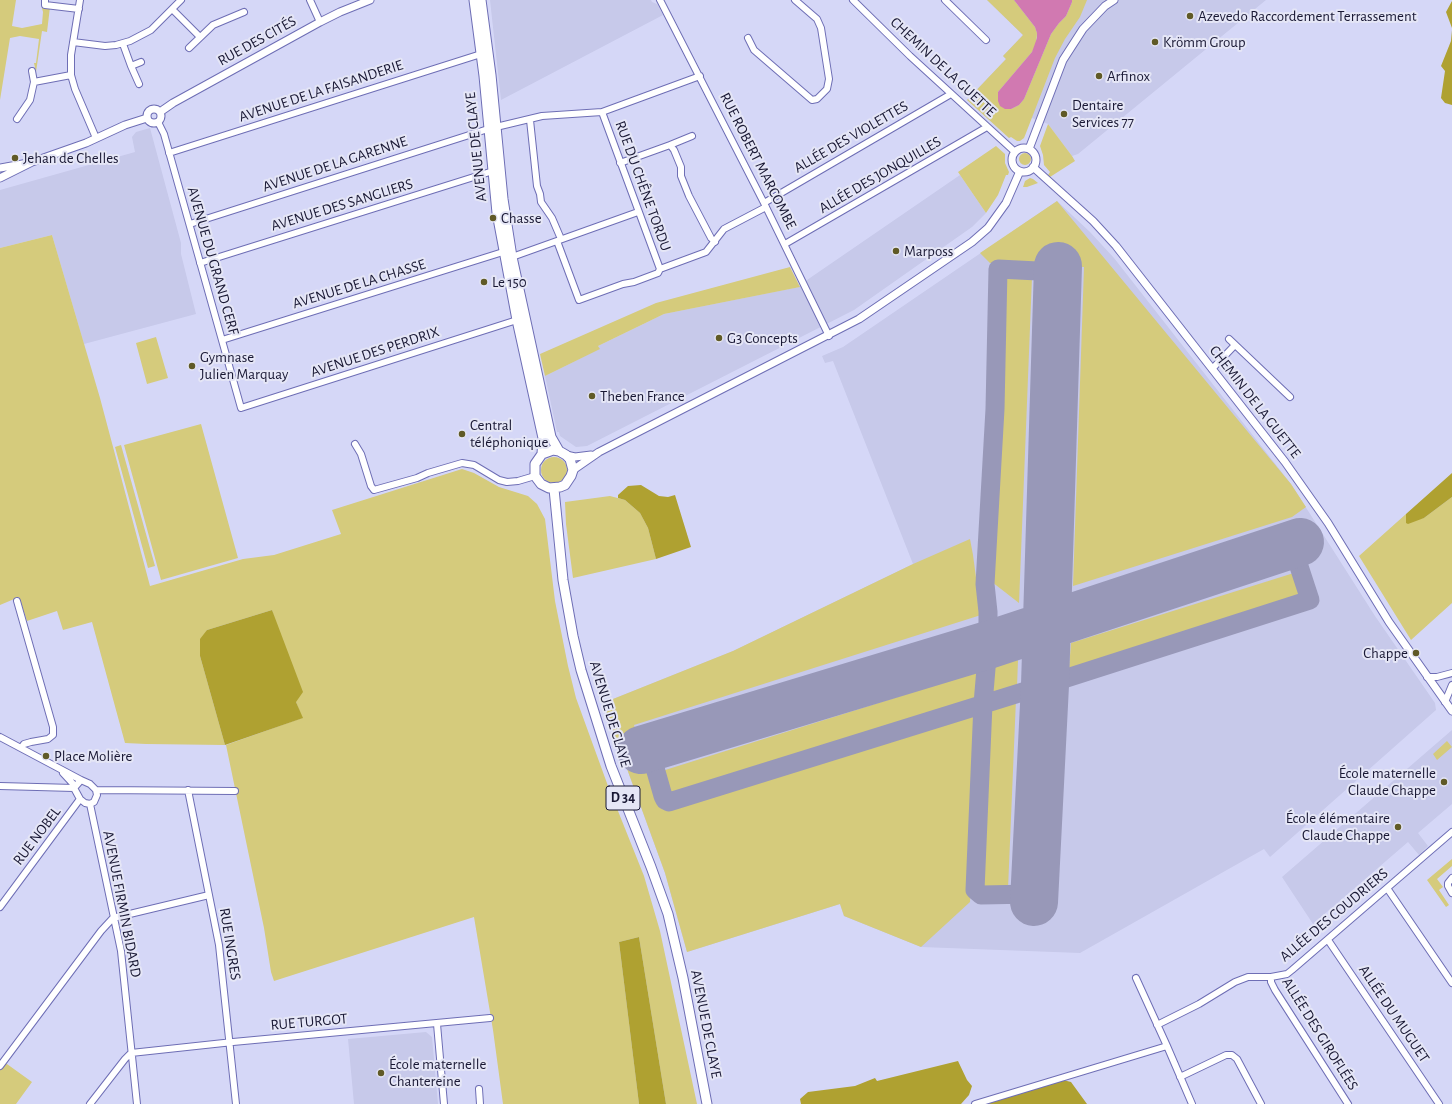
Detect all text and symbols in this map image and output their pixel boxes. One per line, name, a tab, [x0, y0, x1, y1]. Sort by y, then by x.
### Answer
place label: Azevedo Raccordement Terrassement	[1198, 7, 1417, 25]
marker: Azevedo Raccordement Terrassement	[1185, 11, 1195, 21]
street label: RUE DES CITÉS	[215, 12, 299, 70]
street label: CHEMIN DE LA GUETTE	[886, 13, 1000, 121]
place label: Krömm Group	[1163, 33, 1246, 51]
marker: Krömm Group	[1150, 37, 1160, 47]
street label: AVENUE DE LA FAISANDERIE	[237, 56, 405, 126]
place label: Arfinox	[1107, 67, 1150, 85]
marker: Arfinox	[1094, 71, 1104, 81]
street label: RUE ROBERT MARCOMBE	[716, 90, 800, 232]
street label: AVENUE DE CLAYE	[461, 91, 491, 203]
place label: Dentaire Services 77	[1072, 96, 1134, 131]
street label: ALLÉE DES VIOLETTES	[791, 97, 911, 177]
marker: Dentaire Services 77	[1059, 109, 1069, 119]
street label: RUE DU CHÊNE TORDU	[611, 118, 675, 254]
street label: AVENUE DE LA GARENNE	[260, 132, 410, 196]
street label: ALLÉE DES JONQUILLES	[816, 133, 944, 217]
place label: Jehan de Chelles	[23, 149, 119, 167]
marker: Jehan de Chelles	[10, 153, 20, 163]
street label: AVENUE DES SANGLIERS	[269, 175, 415, 235]
street label: AVENUE DU GRAND CERF	[183, 185, 243, 337]
place label: Chasse	[501, 209, 542, 227]
marker: Chasse	[488, 213, 498, 223]
place label: Marposs	[904, 242, 953, 260]
marker: Marposs	[891, 246, 901, 256]
street label: AVENUE DE LA CHASSE	[290, 255, 428, 313]
place label: Le 150	[492, 273, 527, 291]
marker: Le 150	[479, 277, 489, 287]
street label: AVENUE DES PERDRIX	[308, 323, 442, 381]
place label: G3 Concepts	[727, 329, 798, 347]
marker: G3 Concepts	[714, 333, 724, 343]
street label: CHEMIN DE LA GUETTE	[1205, 342, 1305, 462]
place label: Gymnase Julien Marquay	[200, 348, 288, 383]
marker: Gymnase Julien Marquay	[187, 361, 197, 371]
place label: Theben France	[600, 387, 685, 405]
marker: Theben France	[587, 391, 597, 401]
place label: Central téléphonique	[470, 416, 548, 451]
marker: Central téléphonique	[457, 429, 467, 439]
place label: Chappe	[1363, 644, 1408, 662]
marker: Chappe	[1411, 648, 1421, 658]
street label: AVENUE DE CLAYE	[585, 659, 635, 769]
place label: Place Molière	[54, 747, 132, 765]
marker: Place Molière	[41, 751, 51, 761]
place label: École maternelle Claude Chappe	[1339, 764, 1436, 799]
marker: École maternelle Claude Chappe	[1439, 777, 1449, 787]
road number: D 34	[606, 786, 640, 810]
street label: RUE NOBEL	[9, 803, 65, 869]
place label: École élémentaire Claude Chappe	[1286, 809, 1390, 844]
marker: École élémentaire Claude Chappe	[1393, 822, 1403, 832]
street label: AVENUE FIRMIN BIDARD	[99, 829, 145, 979]
street label: ALLÉE DES COUDRIERS	[1276, 864, 1392, 966]
street label: RUE INGRES	[215, 907, 245, 981]
street label: ALLÉE DU MUGUET	[1355, 962, 1433, 1066]
street label: AVENUE DE CLAYE	[687, 968, 725, 1080]
street label: ALLÉE DES GIROFLÉES	[1278, 974, 1362, 1094]
street label: RUE TURGOT	[270, 1010, 348, 1034]
place label: École maternelle Chantereine	[389, 1055, 486, 1090]
marker: École maternelle Chantereine	[376, 1068, 386, 1078]

